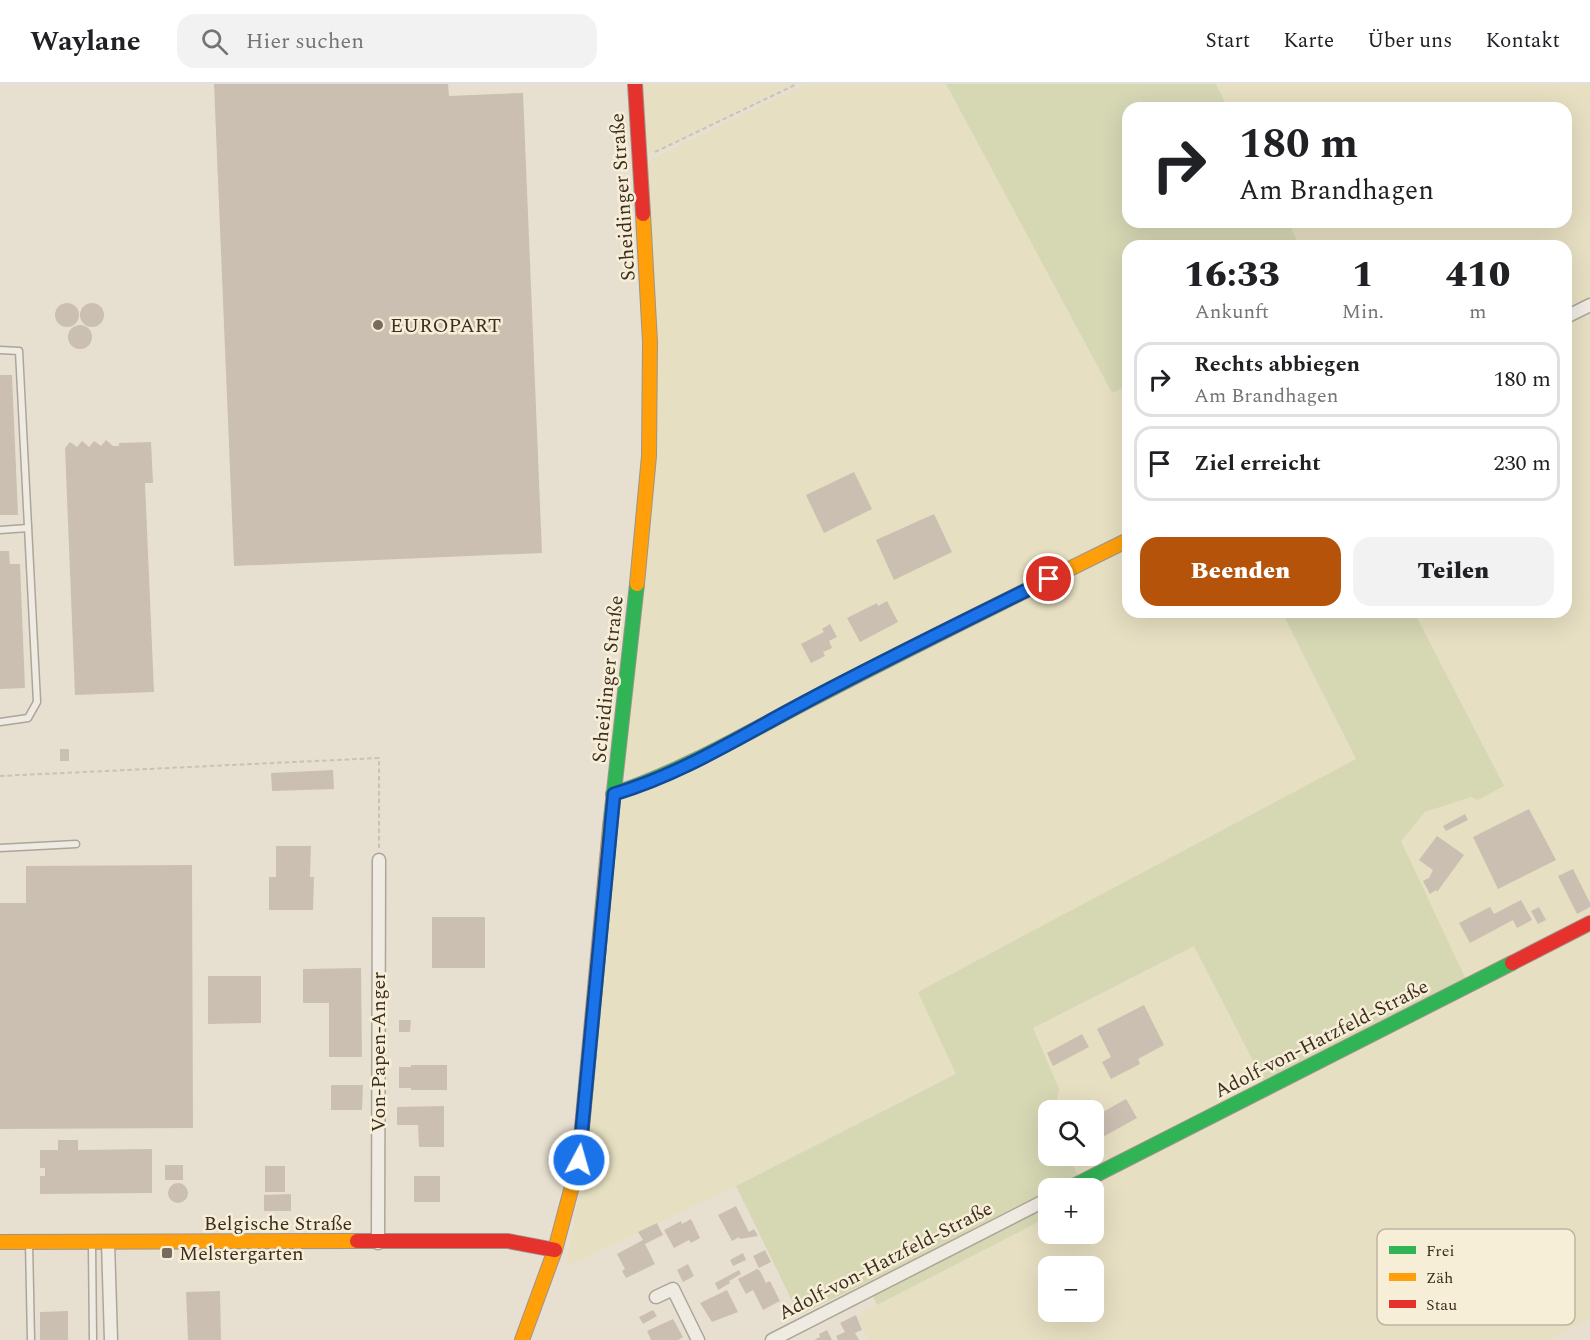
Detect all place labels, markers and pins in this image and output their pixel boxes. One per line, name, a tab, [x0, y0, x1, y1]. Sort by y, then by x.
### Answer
place label: EUROPART	[390, 311, 501, 341]
marker: EUROPART	[371, 318, 385, 332]
pin	[1023, 553, 1074, 604]
place label: Melstergarten	[179, 1239, 304, 1269]
marker: Melstergarten	[160, 1246, 174, 1260]

